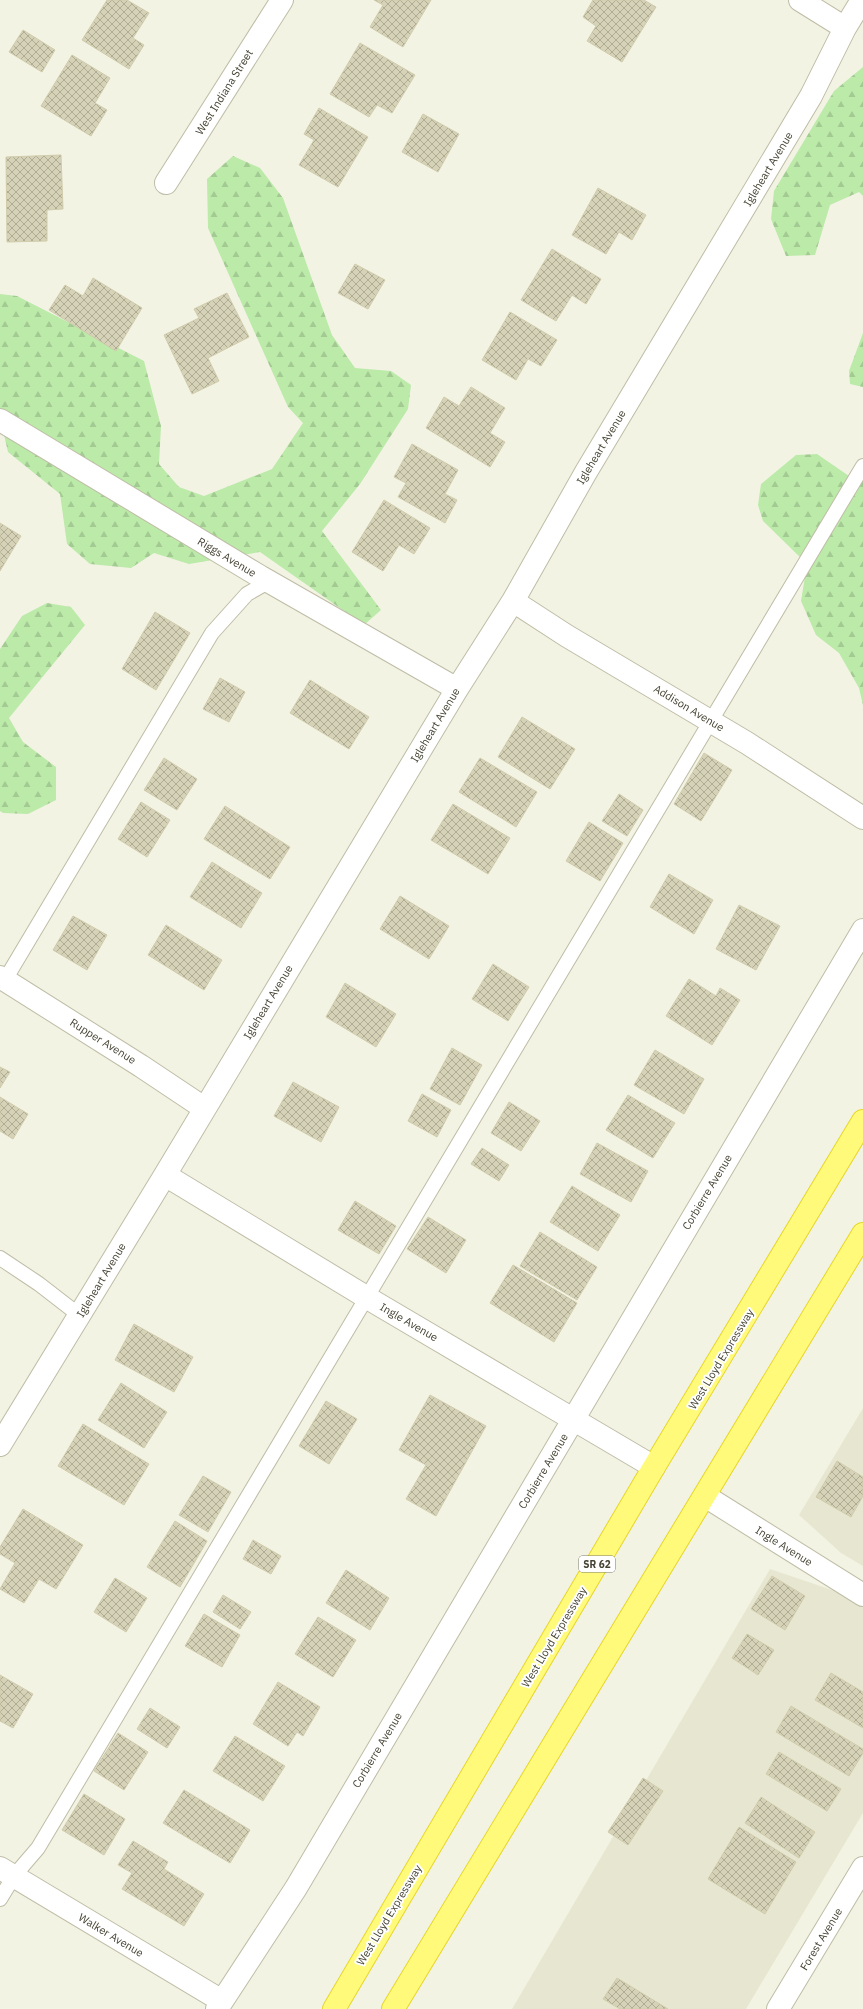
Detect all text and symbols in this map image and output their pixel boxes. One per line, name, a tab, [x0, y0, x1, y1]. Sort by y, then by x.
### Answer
street label: West Indiana Street	[192, 47, 256, 137]
street label: Igleheart Avenue	[740, 129, 796, 209]
street label: Igleheart Avenue	[573, 407, 629, 487]
street label: Riggs Avenue	[195, 534, 259, 580]
street label: Addison Avenue	[651, 681, 727, 735]
street label: Igleheart Avenue	[407, 685, 463, 765]
street label: Igleheart Avenue	[240, 962, 296, 1042]
street label: Rupper Avenue	[67, 1015, 139, 1067]
street label: Corbierre Avenue	[679, 1152, 735, 1232]
street label: Igleheart Avenue	[73, 1240, 129, 1320]
street label: Ingle Avenue	[377, 1300, 441, 1344]
street label: West Lloyd Expressway	[685, 1306, 757, 1412]
street label: Corbierre Avenue	[515, 1431, 571, 1511]
street label: Ingle Avenue	[753, 1523, 815, 1569]
road number: SR 62	[579, 1556, 615, 1572]
street label: West Lloyd Expressway	[518, 1584, 590, 1690]
street label: Corbierre Avenue	[349, 1710, 405, 1790]
street label: West Lloyd Expressway	[353, 1862, 425, 1968]
street label: Forest Avenue	[797, 1905, 845, 1973]
street label: Walker Avenue	[76, 1910, 146, 1960]

